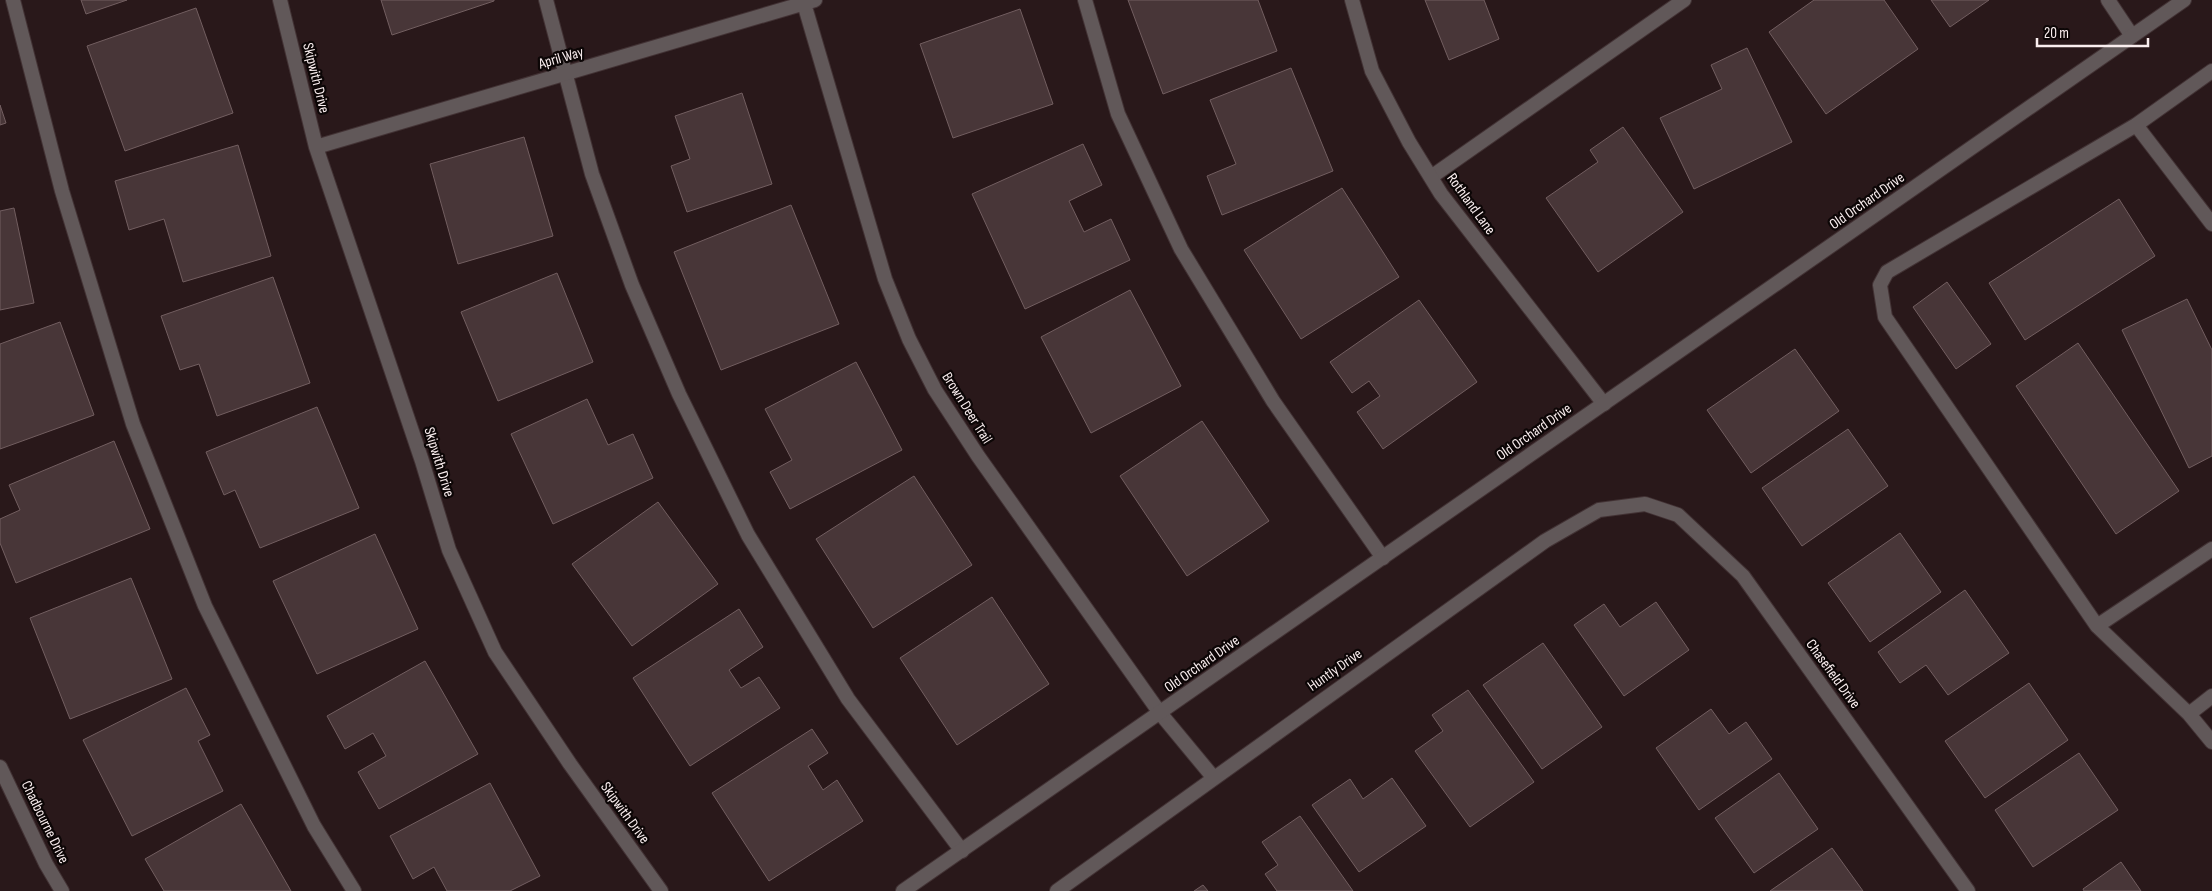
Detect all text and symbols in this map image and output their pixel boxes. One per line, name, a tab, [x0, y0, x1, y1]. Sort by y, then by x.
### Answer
scale bar	[2037, 15, 2148, 47]
text: 20 m	[2044, 24, 2069, 43]
street label: Skipwith Drive	[298, 41, 334, 115]
street label: April Way	[535, 42, 586, 74]
street label: Old Orchard Drive	[1826, 168, 1908, 234]
street label: Rothland Lane	[1442, 170, 1500, 238]
street label: Brown Deer Trail	[938, 369, 996, 447]
street label: Old Orchard Drive	[1493, 399, 1575, 465]
street label: Skipwith Drive	[419, 425, 459, 499]
street label: Old Orchard Drive	[1161, 631, 1243, 697]
street label: Chasefield Drive	[1801, 636, 1865, 712]
street label: Huntly Drive	[1304, 644, 1366, 696]
street label: Chadbourne Drive	[17, 777, 73, 867]
street label: Skipwith Drive	[596, 778, 654, 848]

